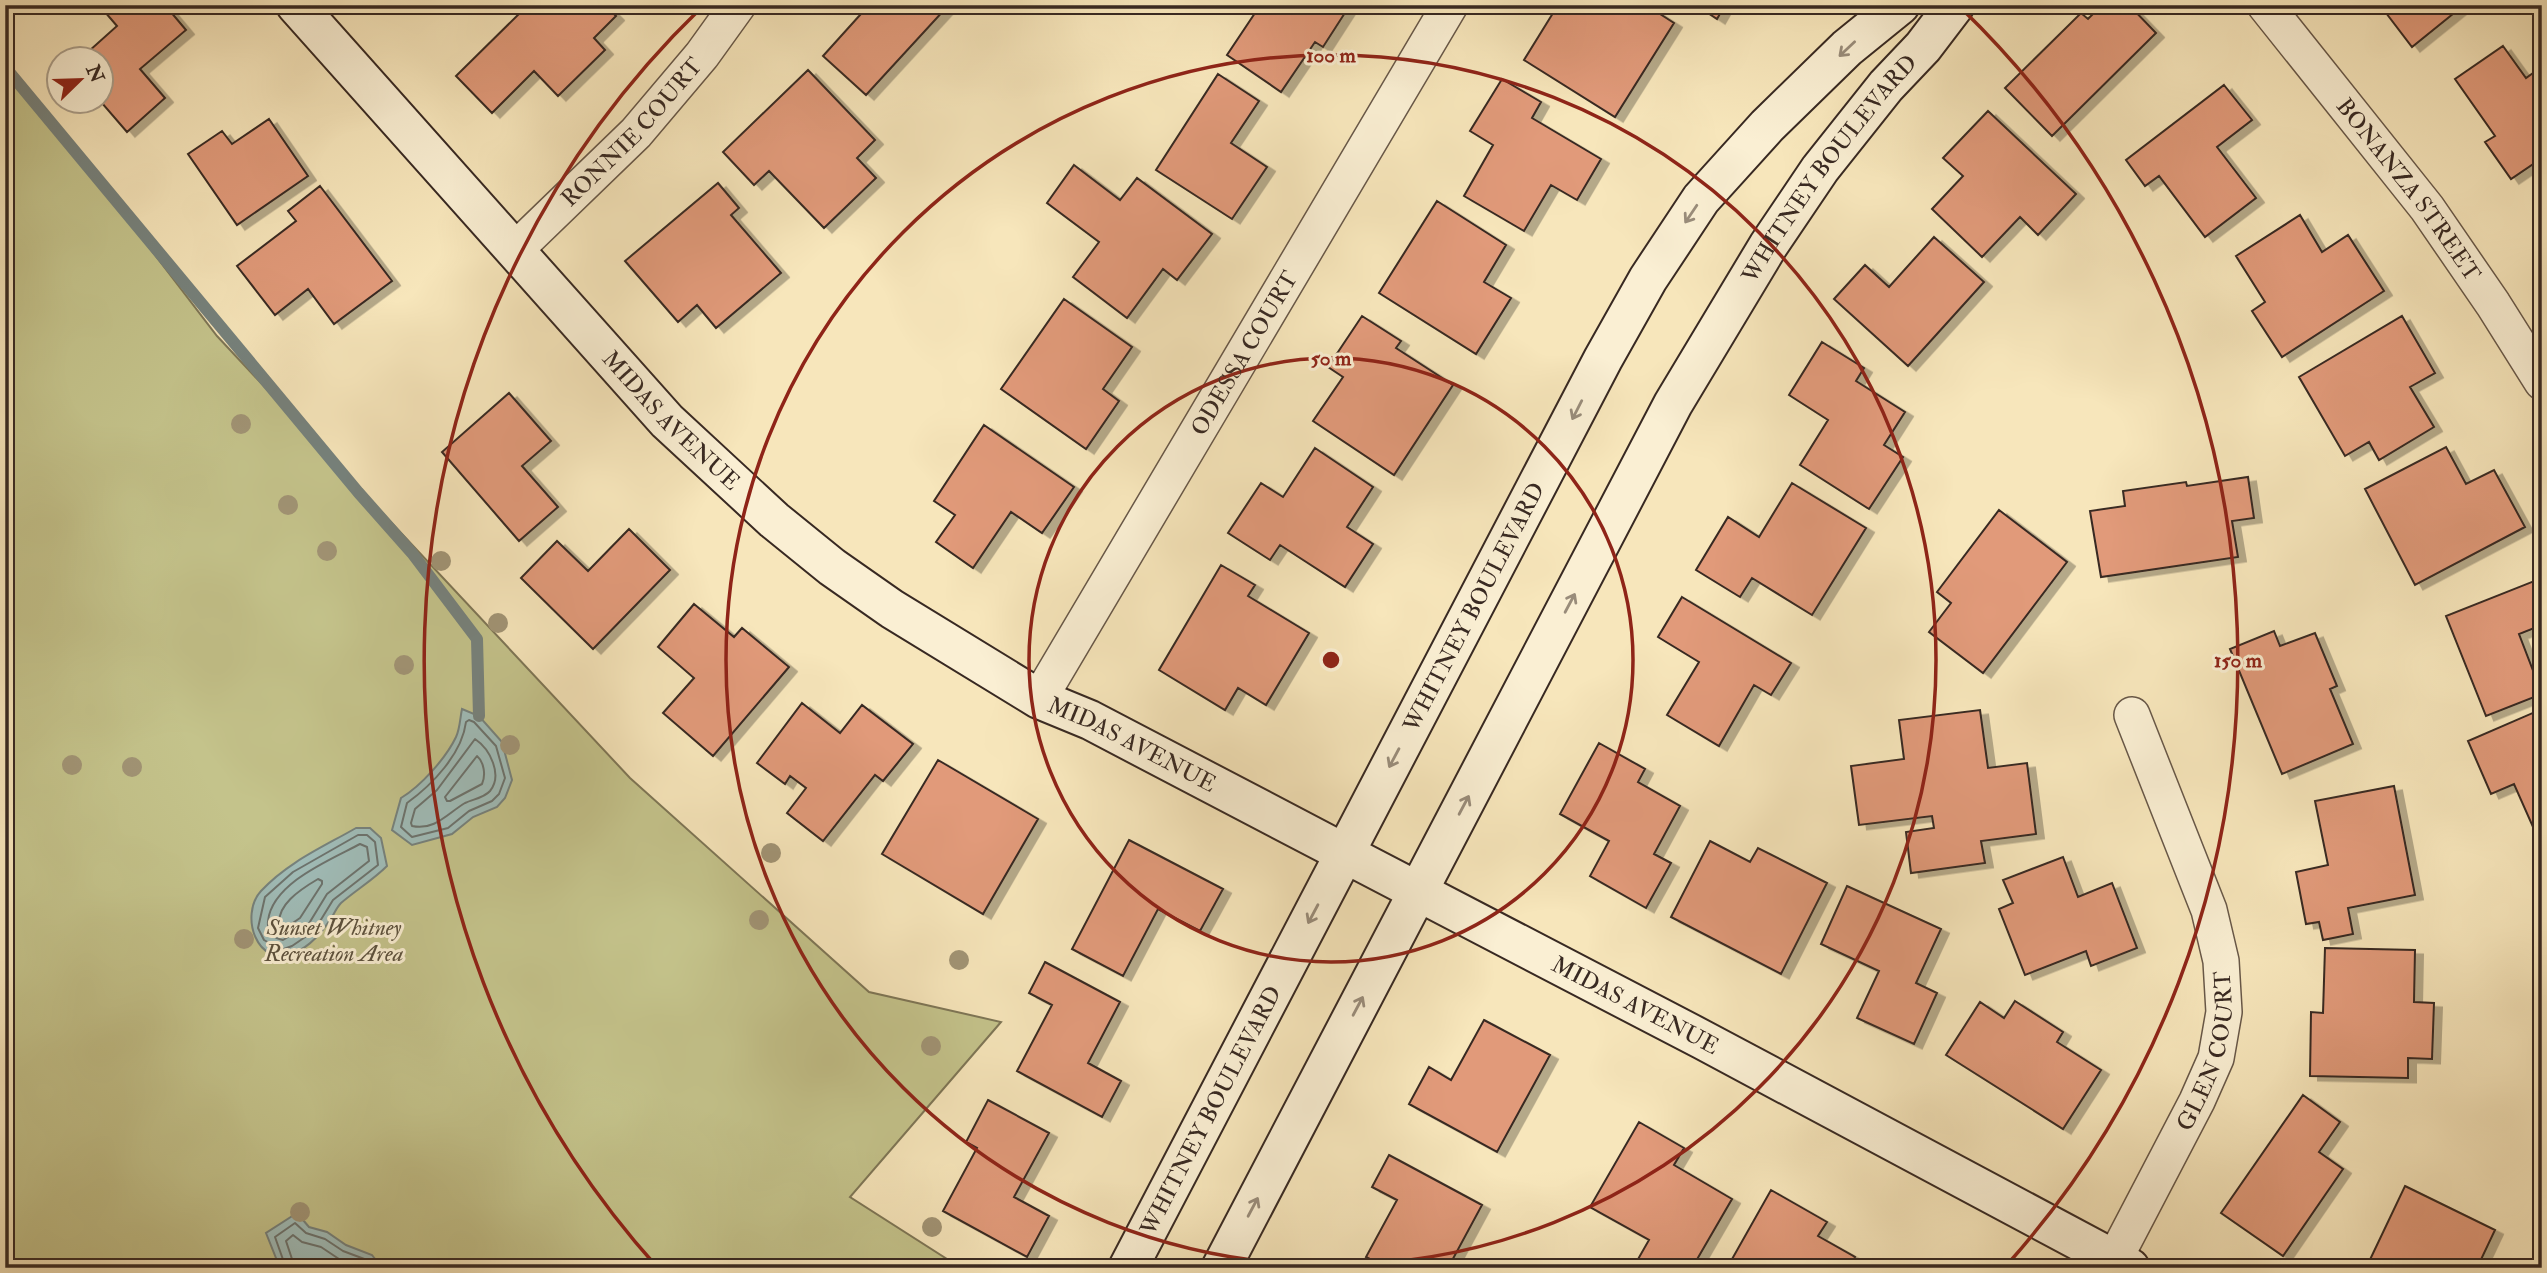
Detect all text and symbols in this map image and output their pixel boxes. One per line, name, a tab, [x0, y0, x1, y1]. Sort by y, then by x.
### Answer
one-way arrow	[1838, 41, 1856, 57]
text: 100 m	[1306, 42, 1357, 69]
north arrow	[46, 46, 116, 116]
street label: WHITNEY BOULEVARD	[1734, 48, 1923, 289]
street label: RONNIE COURT	[555, 51, 708, 212]
text: N	[80, 60, 109, 87]
street label: BONANZA STREET	[2330, 92, 2487, 287]
one-way arrow	[1684, 204, 1699, 223]
street label: ODESSA COURT	[1184, 266, 1304, 441]
street label: MIDAS AVENUE	[596, 344, 747, 496]
text: 50 m	[1311, 345, 1352, 372]
one-way arrow	[1569, 399, 1583, 420]
street label: WHITNEY BOULEVARD	[1396, 477, 1551, 737]
one-way arrow	[1563, 593, 1577, 614]
text: 150 m	[2214, 647, 2263, 674]
centre of rings	[1319, 648, 1343, 672]
street label: MIDAS AVENUE	[1044, 690, 1221, 798]
one-way arrow	[1387, 747, 1401, 768]
one-way arrow	[1458, 795, 1472, 815]
one-way arrow	[1306, 903, 1320, 924]
park label: Sunset Whitney Recreation Area	[264, 913, 404, 968]
street label: MIDAS AVENUE	[1547, 949, 1724, 1060]
street label: GLEN COURT	[2170, 970, 2240, 1135]
street label: WHITNEY BOULEVARD	[1133, 981, 1288, 1241]
one-way arrow	[1352, 996, 1366, 1017]
one-way arrow	[1247, 1197, 1260, 1218]

